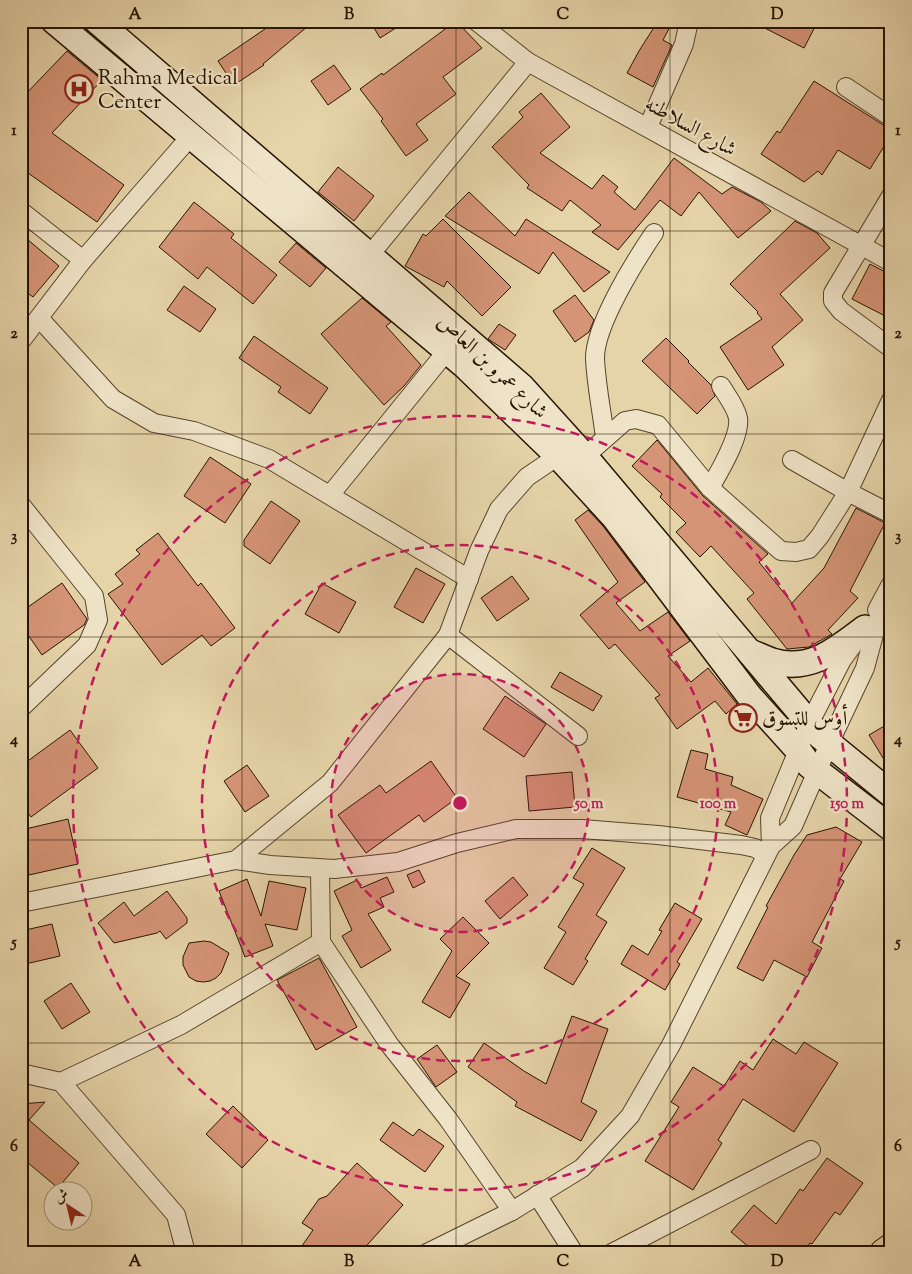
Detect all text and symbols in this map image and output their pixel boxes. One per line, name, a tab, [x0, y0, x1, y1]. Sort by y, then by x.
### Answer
text: A	[129, 4, 142, 27]
text: B	[344, 4, 354, 27]
text: C	[557, 4, 570, 27]
text: D	[771, 4, 784, 27]
place label: Rahma Medical Center	[98, 64, 238, 118]
hospital icon: Rahma Medical Center	[64, 74, 94, 104]
street label: شارع السلاطنه	[638, 90, 741, 166]
text: 1	[11, 120, 17, 143]
text: 1	[895, 120, 901, 143]
street label: شارع عمرو بن العاص	[429, 308, 554, 428]
text: 2	[10, 323, 18, 346]
text: 2	[894, 323, 902, 346]
text: 3	[11, 526, 18, 549]
text: 3	[895, 526, 902, 549]
supermarket icon: أوس للتسوق	[728, 703, 758, 733]
place label: أوس للتسوق	[762, 703, 847, 735]
text: 4	[9, 729, 18, 752]
text: 4	[893, 729, 902, 752]
centre of rings	[451, 794, 469, 812]
text: 50 m	[574, 794, 604, 815]
text: 100 m	[700, 794, 737, 815]
text: 150 m	[830, 794, 864, 815]
text: 5	[9, 932, 17, 955]
text: 5	[893, 932, 901, 955]
text: 6	[10, 1136, 18, 1159]
text: 6	[894, 1136, 902, 1159]
north arrow	[42, 1182, 92, 1232]
text: ش	[50, 1185, 73, 1209]
text: A	[129, 1251, 142, 1274]
text: B	[344, 1251, 354, 1274]
text: C	[557, 1251, 570, 1274]
text: D	[771, 1251, 784, 1274]

